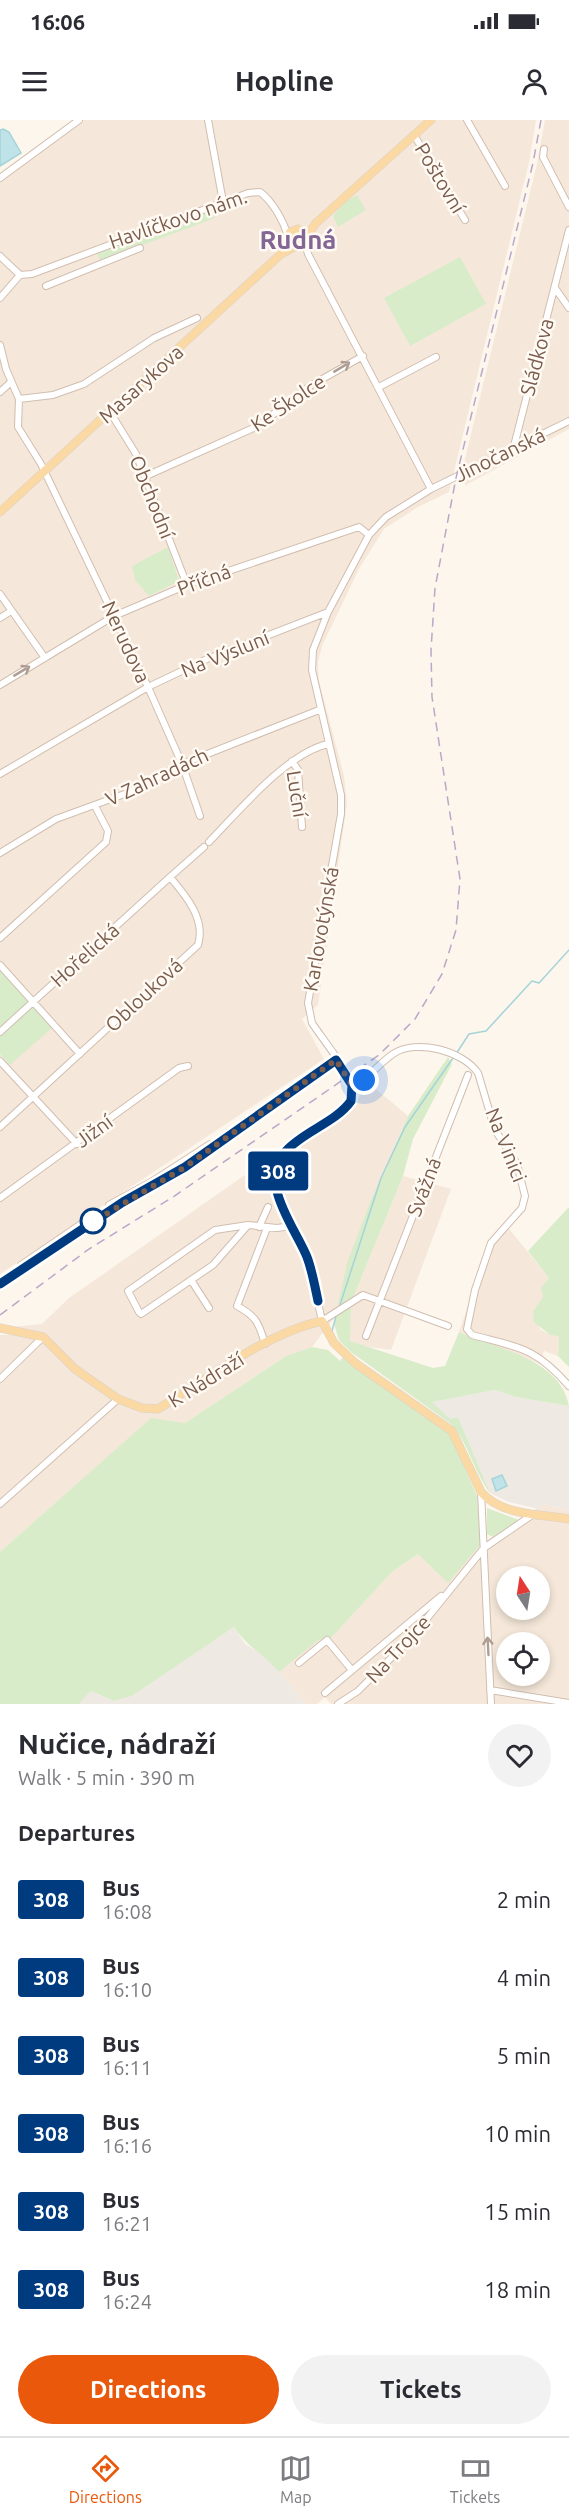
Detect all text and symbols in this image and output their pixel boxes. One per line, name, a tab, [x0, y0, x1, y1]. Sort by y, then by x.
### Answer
text: 16:06	[30, 9, 85, 34]
icon: menu	[18, 65, 51, 98]
icon: person	[518, 65, 551, 98]
text: Hopline	[235, 66, 334, 96]
street label: Poštovní	[411, 139, 471, 218]
street label: Havlíčkovo nám.	[106, 184, 250, 253]
district label: Rudná	[260, 225, 336, 254]
street label: Sládkova	[515, 316, 558, 398]
street label: Masarykova	[94, 340, 188, 428]
one-way arrow	[333, 361, 350, 373]
street label: Ke Školce	[246, 369, 329, 436]
street label: Jinočanská	[451, 423, 549, 486]
street label: Obchodní	[125, 452, 180, 543]
street label: Příčná	[174, 559, 234, 600]
street label: Nerudova	[97, 597, 155, 686]
street label: Na Výsluní	[177, 625, 273, 682]
one-way arrow	[13, 665, 30, 677]
street label: V Zahradách	[102, 743, 212, 810]
street label: Luční	[282, 769, 313, 820]
street label: Karlovotýnská	[298, 865, 343, 993]
street label: Hořelická	[46, 918, 124, 991]
street label: Oblouková	[100, 953, 187, 1036]
your location	[349, 1065, 379, 1095]
street label: Na Vinici	[481, 1104, 532, 1185]
street label: Jižní	[71, 1109, 118, 1152]
line badge: 308	[244, 1152, 312, 1190]
street label: Svážná	[402, 1154, 445, 1219]
text: 308	[260, 1159, 296, 1183]
unlabelled marker	[80, 1208, 106, 1234]
street label: K Nádraží	[164, 1347, 249, 1412]
north arrow	[496, 1566, 550, 1620]
map controls	[496, 1566, 550, 1686]
street label: Na Trojce	[361, 1610, 435, 1687]
button: locate	[496, 1632, 550, 1686]
one-way arrow	[483, 1636, 494, 1656]
button: heart	[488, 1724, 551, 1787]
text: Nučice, nádraží	[18, 1728, 216, 1759]
text: Walk · 5 min · 390 m	[18, 1766, 195, 1789]
text: Departures	[18, 1820, 135, 1845]
text: Bus	[102, 1875, 140, 1900]
text: 308	[33, 1887, 69, 1911]
text: 2 min	[497, 1887, 551, 1912]
text: 16:08	[102, 1900, 152, 1923]
text: Bus	[102, 1953, 140, 1978]
text: 308	[33, 1965, 69, 1989]
text: 4 min	[497, 1965, 551, 1990]
text: 16:10	[102, 1978, 152, 2001]
text: Bus	[102, 2031, 140, 2056]
text: 308	[33, 2043, 69, 2067]
text: 5 min	[497, 2043, 551, 2068]
text: 16:11	[102, 2056, 152, 2079]
text: Bus	[102, 2109, 140, 2134]
text: 308	[33, 2121, 69, 2145]
text: 10 min	[484, 2121, 551, 2146]
text: 16:16	[102, 2134, 152, 2157]
text: Bus	[102, 2187, 140, 2212]
text: 308	[33, 2199, 69, 2223]
text: 15 min	[484, 2199, 551, 2224]
text: 16:21	[102, 2212, 152, 2235]
text: Bus	[102, 2265, 140, 2290]
text: 308	[33, 2277, 69, 2301]
text: 18 min	[484, 2277, 551, 2302]
text: 16:24	[102, 2290, 152, 2313]
button: Directions	[18, 2355, 279, 2424]
button: Tickets	[291, 2355, 551, 2424]
tab: Directions	[69, 2452, 142, 2506]
tab: Map	[279, 2452, 312, 2506]
tab: Tickets	[450, 2452, 500, 2506]

